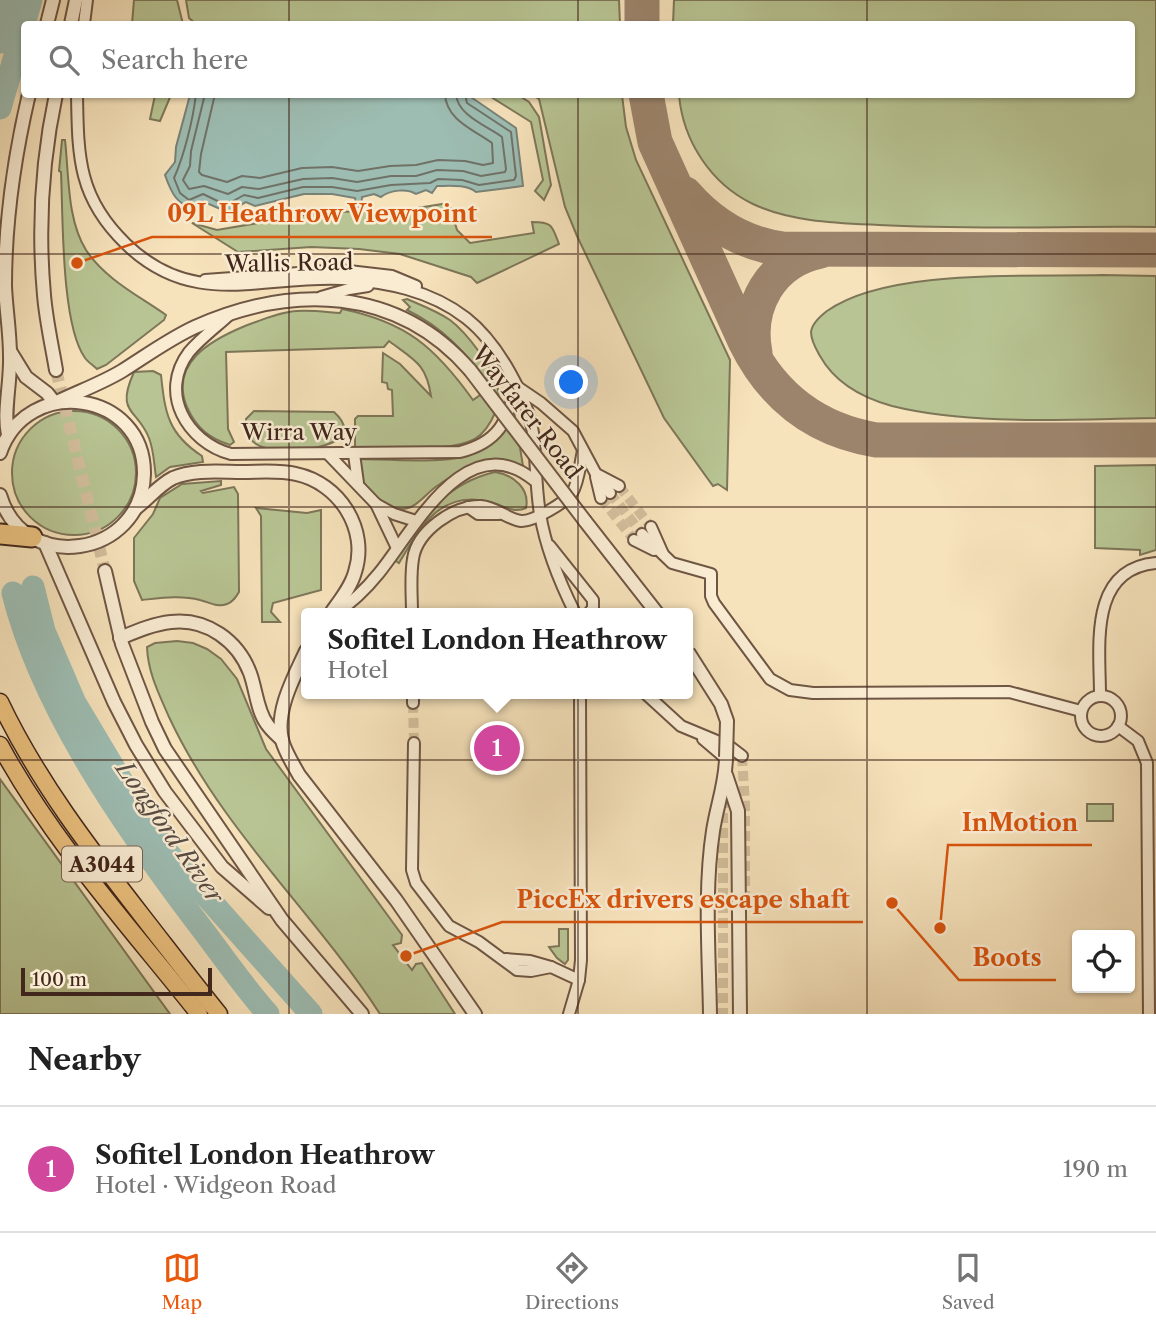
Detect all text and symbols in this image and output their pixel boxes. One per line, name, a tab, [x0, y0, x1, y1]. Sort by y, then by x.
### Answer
search box	[21, 21, 1135, 98]
icon: search	[45, 41, 83, 79]
text: Search here	[101, 44, 248, 76]
callout: 09L Heathrow Viewpoint	[152, 192, 492, 237]
text: 09L Heathrow Viewpoint	[167, 199, 477, 228]
street label: Wallis Road	[223, 248, 354, 278]
street label: Wayfarer Road	[465, 339, 588, 485]
your location	[554, 365, 588, 399]
street label: Wirra Way	[240, 418, 357, 446]
popup	[301, 608, 693, 699]
text: Sofitel London Heathrow	[327, 624, 667, 656]
text: Hotel	[327, 656, 388, 684]
pin: 1	[474, 722, 520, 774]
water label: Longford River	[109, 754, 231, 910]
callout: InMotion	[948, 800, 1092, 845]
text: InMotion	[962, 808, 1079, 837]
road number: A3044	[62, 846, 142, 882]
callout: PiccEx drivers escape shaft	[502, 877, 863, 922]
text: PiccEx drivers escape shaft	[516, 885, 850, 914]
map controls	[1072, 930, 1135, 993]
button: locate	[1072, 930, 1135, 993]
callout: Boots	[959, 935, 1056, 980]
text: Boots	[972, 943, 1042, 972]
scale bar	[21, 965, 212, 997]
text: 100 m	[32, 968, 87, 991]
text: Nearby	[28, 1041, 141, 1078]
text: Sofitel London Heathrow	[95, 1139, 435, 1171]
text: 1	[46, 1155, 56, 1183]
text: 190 m	[1063, 1155, 1128, 1183]
text: Hotel · Widgeon Road	[95, 1171, 337, 1199]
tab: Map	[161, 1249, 202, 1314]
tab: Directions	[525, 1249, 619, 1314]
tab: Saved	[942, 1249, 995, 1314]

